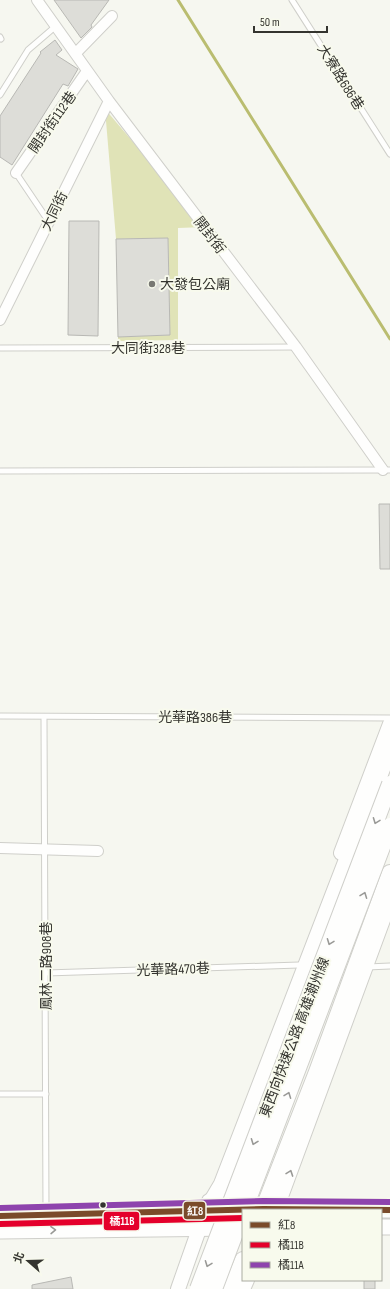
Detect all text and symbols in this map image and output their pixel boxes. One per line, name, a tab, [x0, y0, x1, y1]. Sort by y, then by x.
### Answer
scale bar	[254, 8, 327, 34]
text: 50 m	[260, 15, 280, 30]
street label: 大寮路686巷	[314, 41, 367, 113]
street label: 開封街112巷	[25, 88, 80, 157]
street label: 大同街	[38, 189, 71, 234]
street label: 開封街	[190, 213, 229, 257]
place label: 大發包公廟	[160, 276, 230, 293]
marker: 大發包公廟	[147, 279, 157, 289]
street label: 大同街328巷	[111, 340, 185, 357]
street label: 光華路386巷	[158, 709, 232, 726]
one-way arrow	[373, 817, 381, 824]
one-way arrow	[359, 892, 367, 899]
street label: 鳳林二路908巷	[38, 922, 55, 1010]
one-way arrow	[326, 939, 334, 946]
street label: 東西向快速公路 高雄潮州線	[256, 955, 333, 1120]
street label: 光華路470巷	[136, 960, 210, 979]
one-way arrow	[283, 1092, 291, 1099]
one-way arrow	[250, 1139, 258, 1146]
one-way arrow	[285, 1170, 293, 1177]
unlabelled marker	[98, 1200, 108, 1210]
line badge: 紅8	[183, 1201, 206, 1220]
text: 紅8	[187, 1205, 203, 1218]
legend	[242, 1209, 382, 1281]
line badge: 橘11B	[103, 1211, 140, 1231]
text: 橘11B	[110, 1215, 134, 1228]
text: 紅8	[278, 1218, 295, 1233]
one-way arrow	[50, 1226, 56, 1235]
text: 橘11B	[278, 1238, 304, 1253]
north arrow	[8, 1241, 48, 1281]
text: 北	[11, 1250, 27, 1265]
text: 橘11A	[278, 1258, 304, 1273]
one-way arrow	[204, 1260, 212, 1267]

